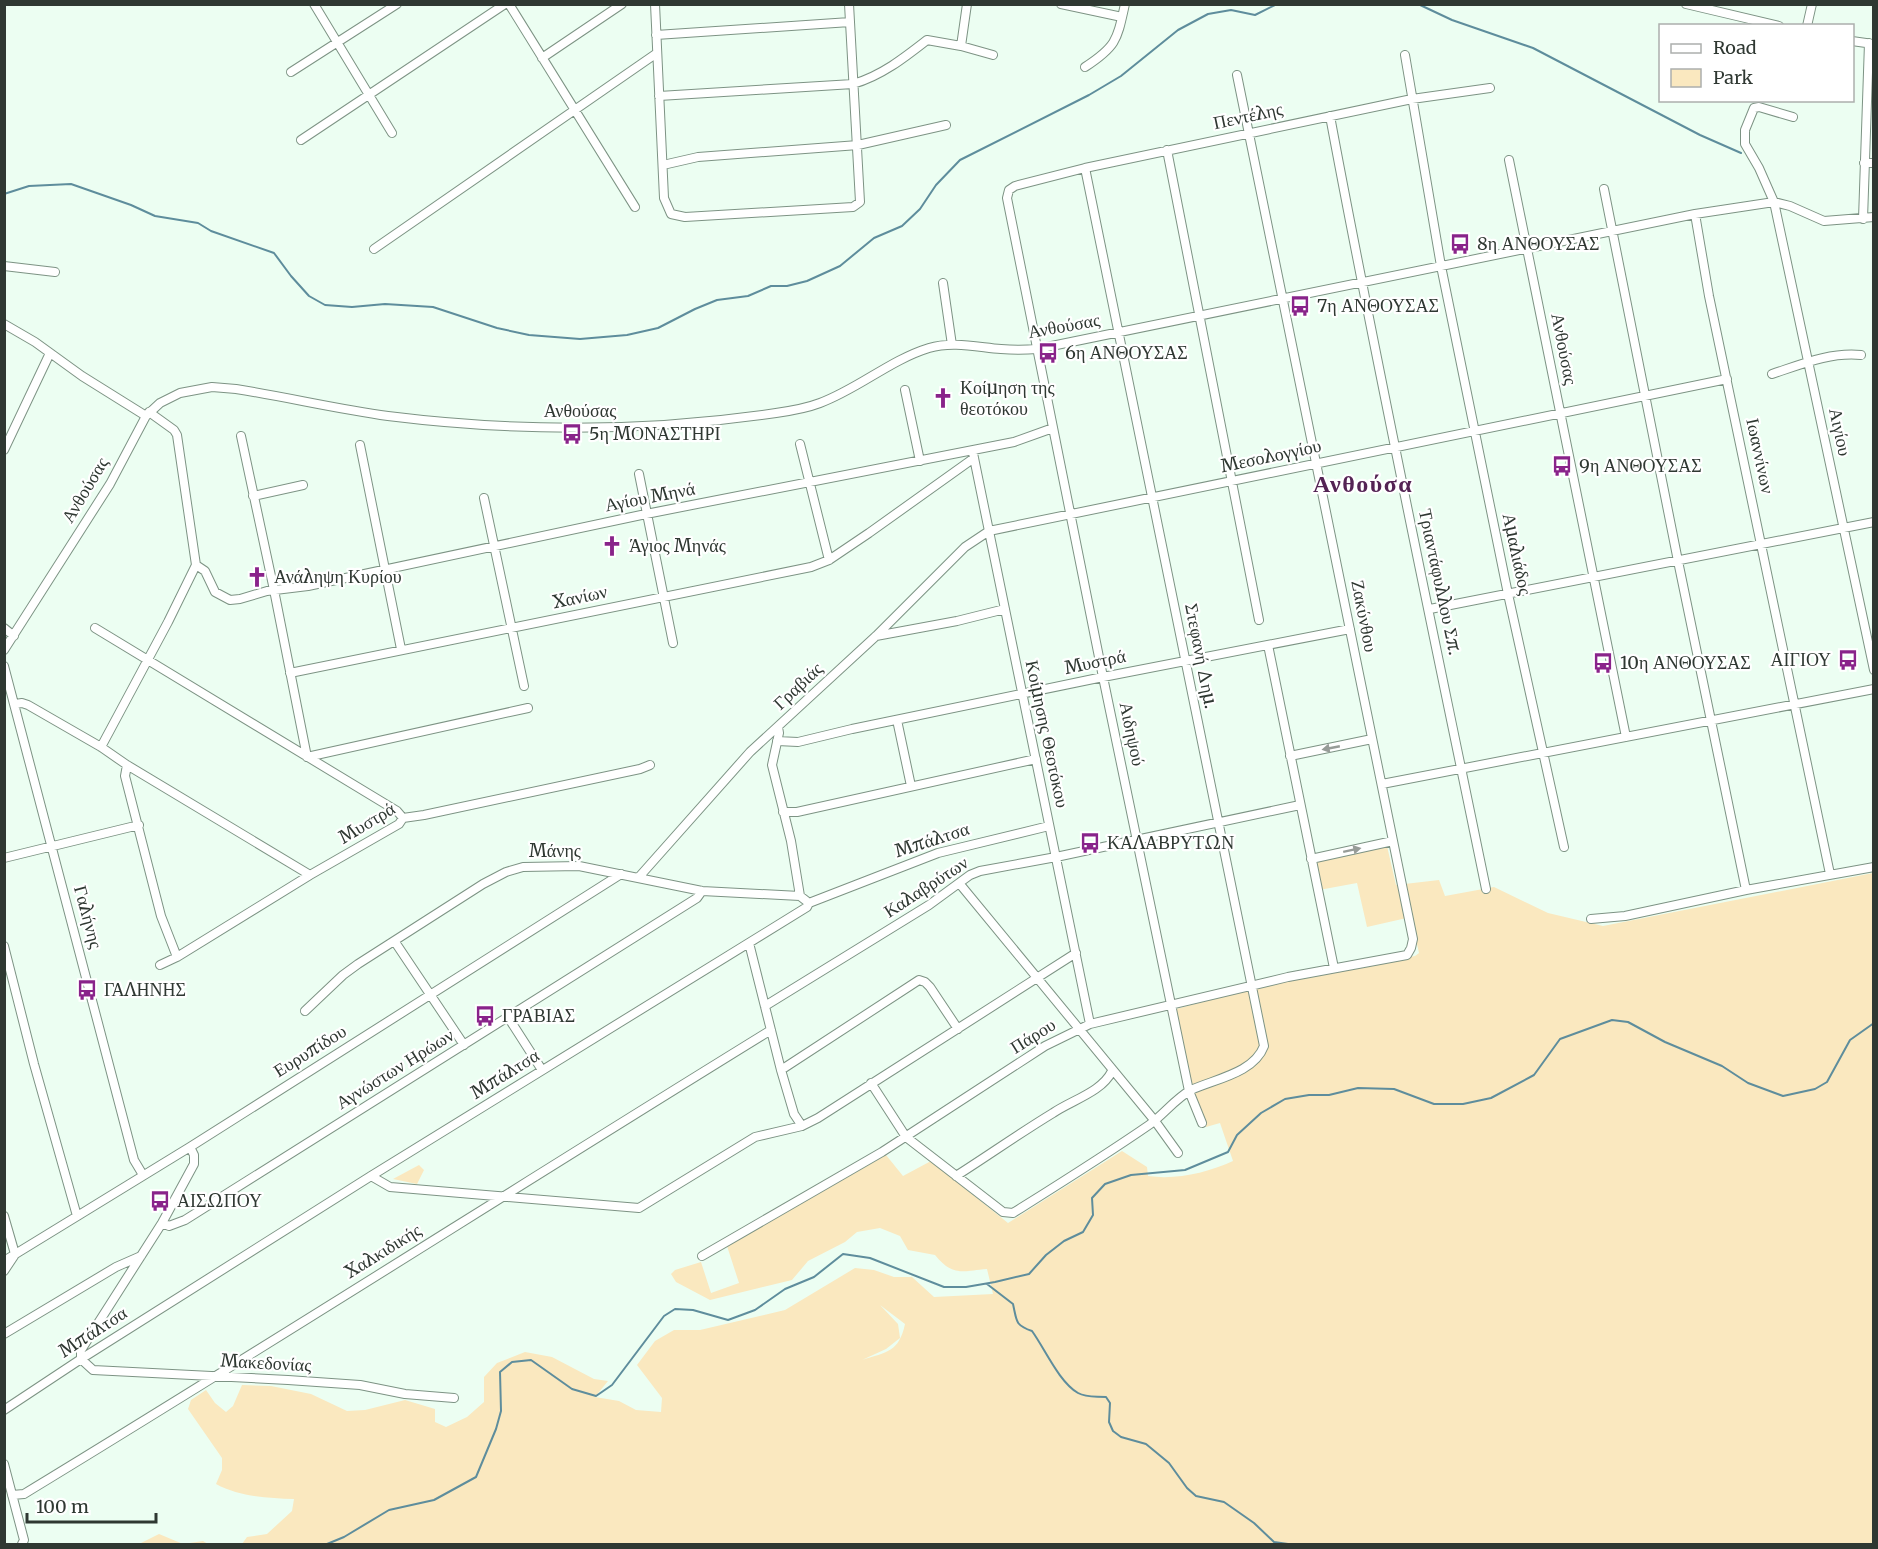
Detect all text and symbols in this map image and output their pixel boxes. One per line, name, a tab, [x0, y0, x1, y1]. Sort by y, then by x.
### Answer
legend	[1659, 24, 1854, 102]
text: Road	[1713, 36, 1757, 59]
text: Park	[1713, 66, 1754, 89]
street label: Πεντέλης	[1211, 97, 1285, 134]
bus stop icon: 8η ΑΝΘΟΥΣΑΣ	[1448, 232, 1472, 256]
place label: 8η ΑΝΘΟΥΣΑΣ	[1477, 232, 1599, 255]
bus stop icon: 7η ΑΝΘΟΥΣΑΣ	[1288, 294, 1312, 318]
place label: 7η ΑΝΘΟΥΣΑΣ	[1317, 294, 1439, 317]
street label: Ανθούσας	[1026, 308, 1102, 343]
street label: Ανθούσας	[1546, 311, 1583, 387]
bus stop icon: 6η ΑΝΘΟΥΣΑΣ	[1036, 341, 1060, 365]
place label: 6η ΑΝΘΟΥΣΑΣ	[1065, 341, 1188, 364]
place label: Κοίμηση της θεοτόκου	[960, 376, 1055, 420]
church icon: Κοίμηση της θεοτόκου	[931, 386, 955, 410]
street label: Ανθούσας	[544, 399, 616, 422]
street label: Αιγίου	[1824, 406, 1857, 458]
street label: Ιωαννίνων	[1741, 416, 1780, 496]
bus stop icon: 5η ΜΟΝΑΣΤΗΡΙ	[560, 422, 584, 446]
place label: 5η ΜΟΝΑΣΤΗΡΙ	[589, 422, 721, 445]
street label: Μεσολογγίου	[1219, 434, 1323, 477]
street label: Ανθούσας	[56, 453, 113, 527]
bus stop icon: 9η ΑΝΘΟΥΣΑΣ	[1550, 454, 1574, 478]
place label: 9η ΑΝΘΟΥΣΑΣ	[1579, 454, 1702, 477]
district label: Ανθούσα	[1313, 468, 1413, 499]
street label: Αγίου Μηνά	[603, 476, 698, 517]
street label: Τριαντάφυλλου Σπ.	[1414, 507, 1467, 657]
street label: Αμαλιάδος	[1498, 511, 1537, 597]
church icon: Άγιος Μηνάς	[600, 534, 624, 558]
place label: Άγιος Μηνάς	[629, 534, 726, 557]
church icon: Ανάληψη Κυρίου	[245, 565, 269, 589]
place label: Ανάληψη Κυρίου	[274, 565, 402, 588]
street label: Ζακύνθου	[1346, 578, 1383, 654]
street label: Χανίων	[550, 580, 609, 614]
street label: Στεφανή Δημ.	[1180, 601, 1223, 711]
street label: Μυστρά	[1062, 644, 1128, 679]
place label: ΑΙΓΙΟΥ	[1771, 648, 1831, 671]
bus stop icon: ΑΙΓΙΟΥ	[1836, 648, 1860, 672]
bus stop icon: 10η ΑΝΘΟΥΣΑΣ	[1591, 651, 1615, 675]
place label: 10η ΑΝΘΟΥΣΑΣ	[1620, 651, 1751, 674]
street label: Γραβιάς	[768, 657, 827, 714]
street label: Κοίμησης Θεοτόκου	[1021, 658, 1074, 810]
street label: Αιδηψού	[1114, 700, 1151, 768]
one-way arrow	[1321, 744, 1340, 753]
street label: Μυστρά	[334, 796, 400, 848]
street label: Μπάλτσα	[892, 817, 972, 862]
bus stop icon: ΚΑΛΑΒΡΥΤΩΝ	[1078, 831, 1102, 855]
place label: ΚΑΛΑΒΡΥΤΩΝ	[1107, 831, 1234, 854]
street label: Μάνης	[529, 839, 581, 862]
one-way arrow	[1343, 845, 1362, 854]
street label: Καλαβρύτων	[879, 851, 972, 922]
street label: Γαλήνης	[69, 883, 108, 951]
bus stop icon: ΓΑΛΗΝΗΣ	[75, 978, 99, 1002]
place label: ΓΑΛΗΝΗΣ	[104, 978, 186, 1001]
bus stop icon: ΓΡΑΒΙΑΣ	[473, 1004, 497, 1028]
place label: ΓΡΑΒΙΑΣ	[502, 1004, 575, 1027]
street label: Πάρου	[1006, 1013, 1060, 1058]
street label: Ευρυπίδου	[269, 1019, 351, 1082]
street label: Αγνώστων Ηρώων	[332, 1023, 458, 1114]
street label: Μπάλτσα	[466, 1043, 544, 1104]
bus stop icon: ΑΙΣΩΠΟΥ	[148, 1189, 172, 1213]
place label: ΑΙΣΩΠΟΥ	[177, 1189, 262, 1212]
street label: Χαλκιδικής	[340, 1218, 425, 1283]
street label: Μπάλτσα	[54, 1301, 132, 1362]
street label: Μακεδονίας	[220, 1349, 312, 1376]
scale bar	[27, 1486, 156, 1524]
text: 100 m	[36, 1495, 89, 1518]

